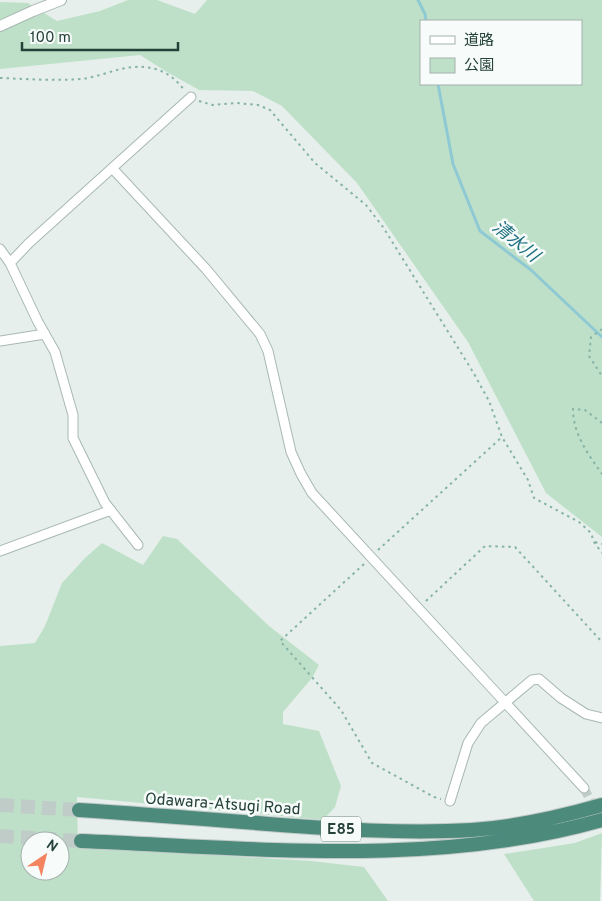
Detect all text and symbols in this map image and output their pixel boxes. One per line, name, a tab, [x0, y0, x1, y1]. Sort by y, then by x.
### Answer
scale bar	[22, 20, 179, 52]
legend	[420, 20, 582, 85]
text: 100 m	[30, 29, 71, 48]
text: 道路	[464, 32, 494, 51]
text: 公園	[464, 57, 494, 76]
water label: 清水川	[487, 216, 545, 269]
street label: Odawara-Atsugi Road	[144, 790, 301, 820]
road number: E85	[321, 816, 361, 842]
north arrow	[20, 831, 70, 881]
text: N	[43, 837, 61, 856]

